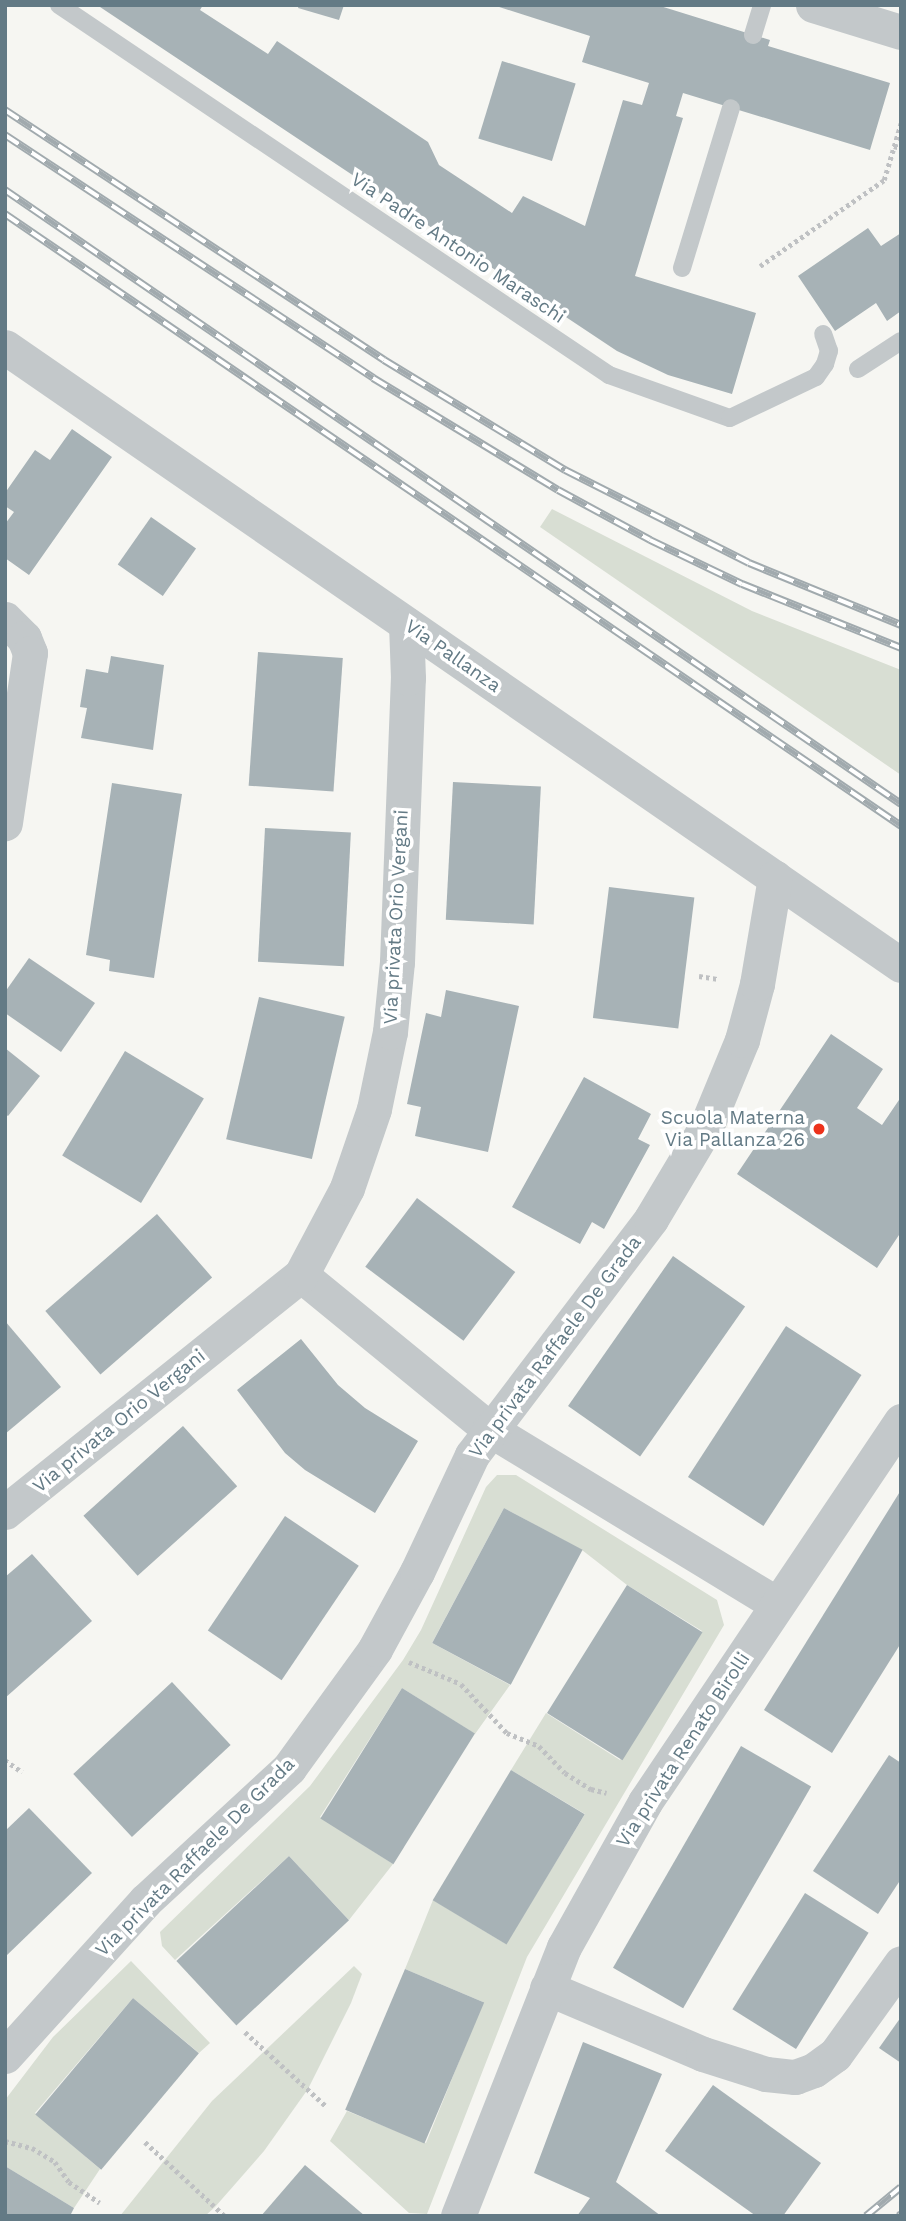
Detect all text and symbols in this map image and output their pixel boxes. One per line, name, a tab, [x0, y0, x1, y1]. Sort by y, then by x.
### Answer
street label: Via Padre Antonio Maraschi	[346, 167, 570, 329]
street label: Via Pallanza	[401, 615, 505, 697]
street label: Via privata Orio Vergani	[379, 808, 413, 1026]
place label: Scuola Materna Via Pallanza 26	[660, 1107, 805, 1151]
marker: Scuola Materna Via Pallanza 26	[811, 1121, 827, 1137]
street label: Via privata Raffaele De Grada	[464, 1231, 646, 1463]
street label: Via privata Orio Vergani	[28, 1344, 210, 1498]
street label: Via privata Renato Birolli	[611, 1648, 755, 1852]
street label: Via privata Raffaele De Grada	[90, 1752, 300, 1962]

